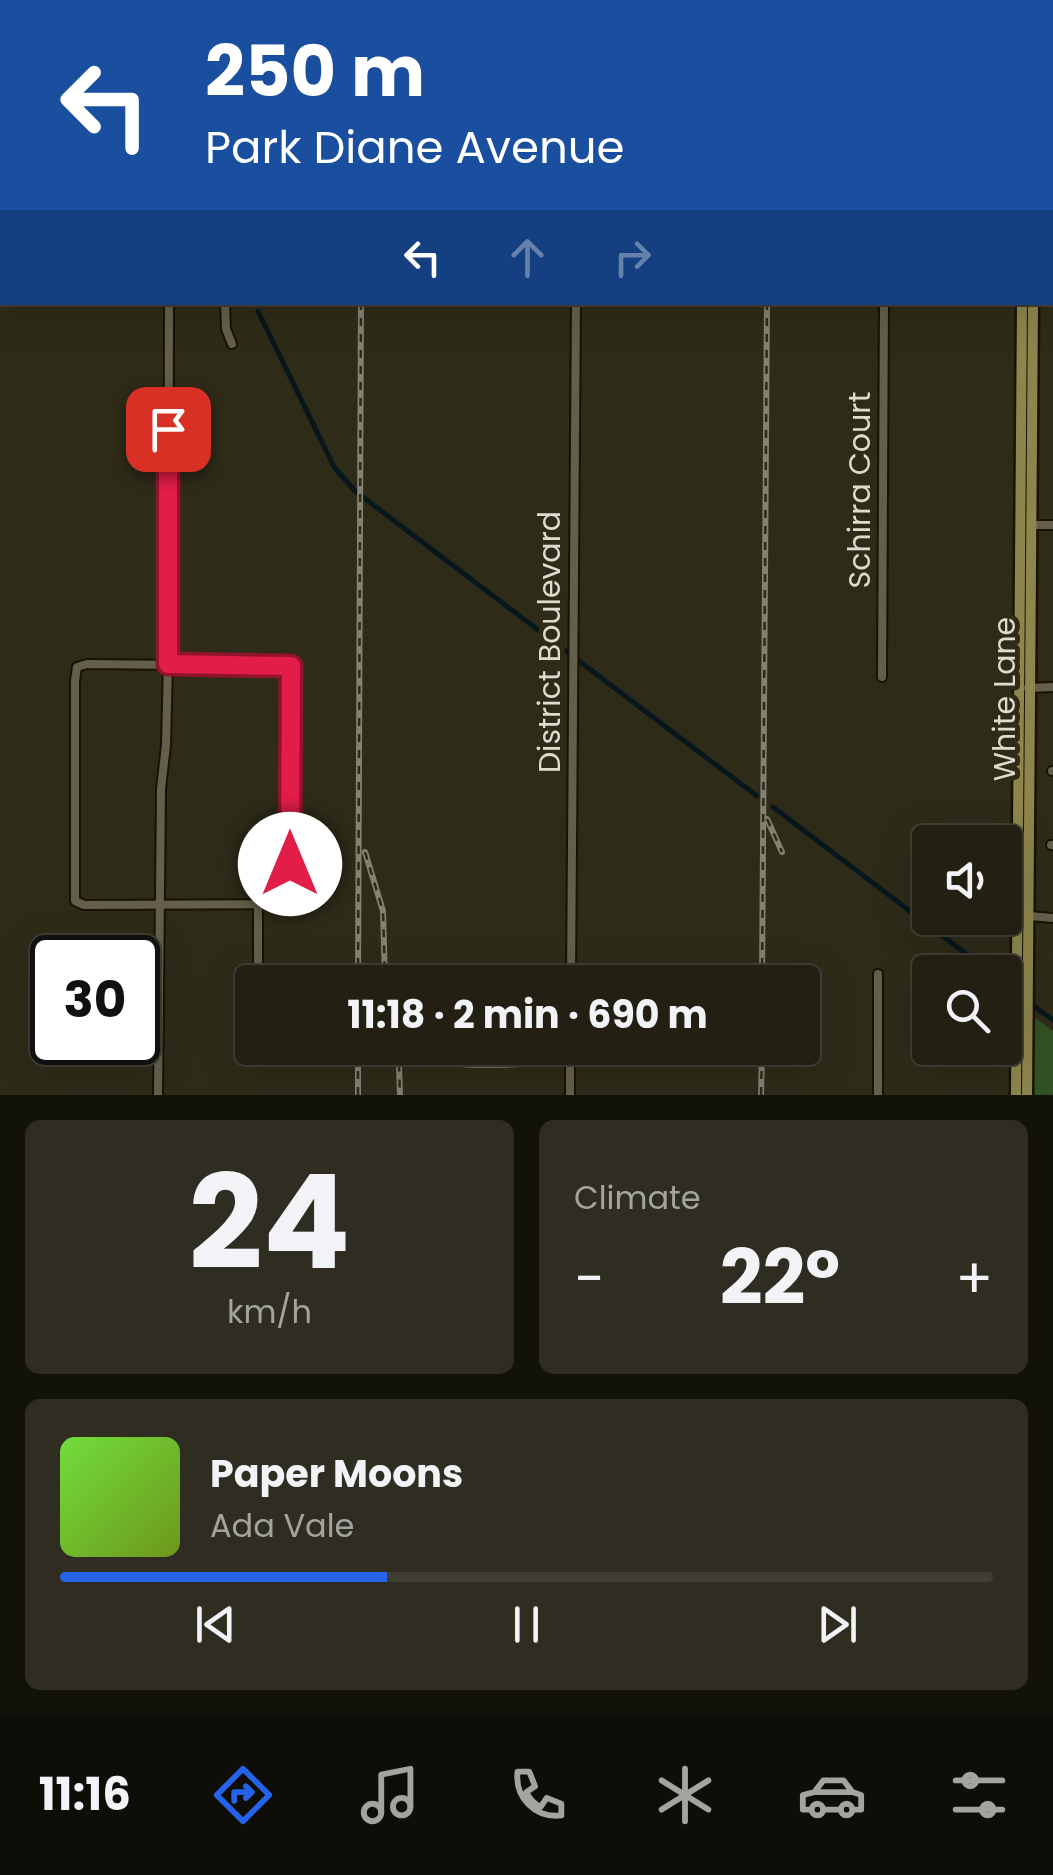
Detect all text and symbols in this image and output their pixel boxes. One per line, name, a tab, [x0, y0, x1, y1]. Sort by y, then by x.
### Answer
text: 250 m	[205, 22, 425, 121]
icon: left	[40, 40, 170, 170]
text: Park Diane Avenue	[205, 116, 624, 179]
icon: left	[395, 230, 450, 285]
icon: ahead	[500, 230, 555, 285]
icon: right	[605, 230, 660, 285]
pin	[126, 387, 211, 472]
street label: Schirra Court	[838, 392, 881, 588]
icon: arrive	[141, 402, 196, 457]
street label: District Boulevard	[528, 511, 571, 773]
street label: White Lane	[983, 617, 1026, 781]
position arrow	[238, 812, 342, 916]
map controls	[912, 825, 1022, 1065]
button: sound	[912, 825, 1022, 935]
speed limit sign: 30	[30, 935, 160, 1065]
button: search	[912, 955, 1022, 1065]
text: 11:18 · 2 min · 690 m	[347, 988, 708, 1041]
text: 24	[188, 1131, 351, 1314]
text: Climate	[574, 1175, 701, 1220]
text: 22°	[720, 1225, 840, 1330]
text: −	[574, 1240, 604, 1317]
text: +	[955, 1240, 993, 1317]
text: km/h	[227, 1289, 312, 1334]
text: Paper Moons	[210, 1447, 463, 1500]
text: Ada Vale	[210, 1503, 354, 1548]
icon: previous	[188, 1597, 243, 1652]
icon: pause	[499, 1597, 554, 1652]
icon: next	[810, 1597, 865, 1652]
icon: directions	[208, 1760, 278, 1830]
icon: music	[355, 1760, 425, 1830]
icon: phone	[503, 1760, 573, 1830]
icon: climate	[650, 1760, 720, 1830]
icon: car	[797, 1760, 867, 1830]
icon: filters	[944, 1760, 1014, 1830]
text: 11:16	[39, 1763, 131, 1826]

